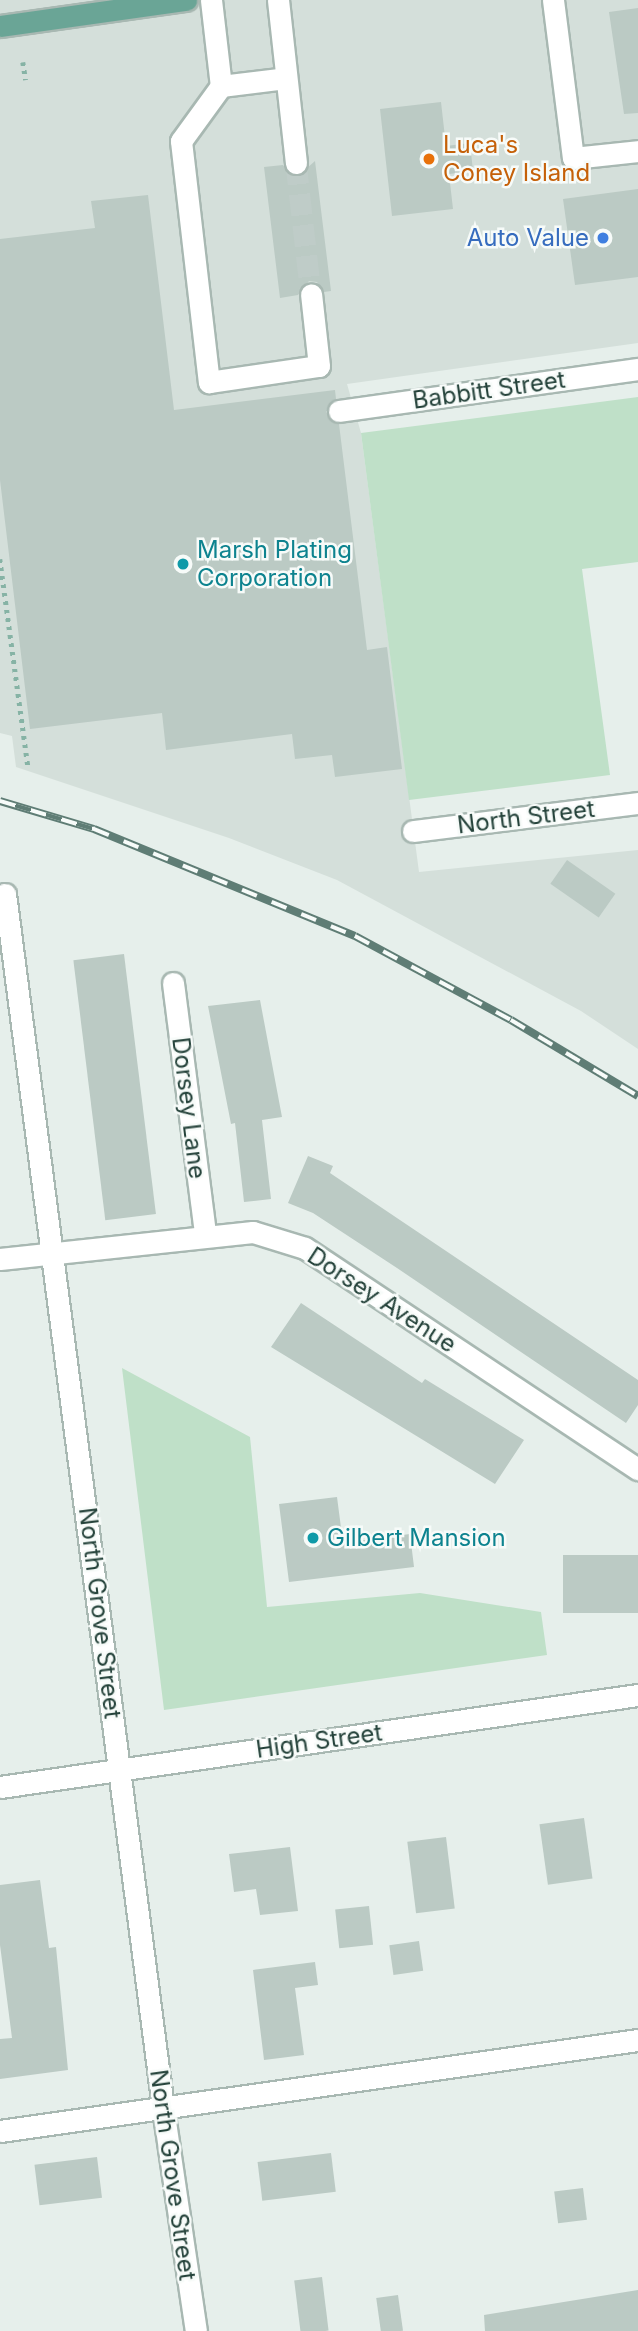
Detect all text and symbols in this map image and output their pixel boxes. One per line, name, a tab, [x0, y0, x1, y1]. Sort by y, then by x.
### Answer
place label: Luca's Coney Island	[443, 131, 590, 187]
marker: Luca's Coney Island	[421, 151, 437, 167]
place label: Auto Value	[467, 224, 589, 252]
marker: Auto Value	[595, 230, 611, 246]
street label: Babbitt Street	[411, 365, 567, 415]
place label: Marsh Plating Corporation	[197, 536, 352, 592]
marker: Marsh Plating Corporation	[175, 556, 191, 572]
street label: North Street	[456, 794, 596, 840]
street label: Dorsey Lane	[166, 1036, 212, 1180]
street label: Dorsey Avenue	[302, 1241, 462, 1359]
street label: North Grove Street	[73, 1506, 127, 1720]
place label: Gilbert Mansion	[327, 1524, 506, 1552]
marker: Gilbert Mansion	[305, 1530, 321, 1546]
street label: High Street	[254, 1718, 384, 1764]
street label: North Grove Street	[144, 2068, 202, 2282]

